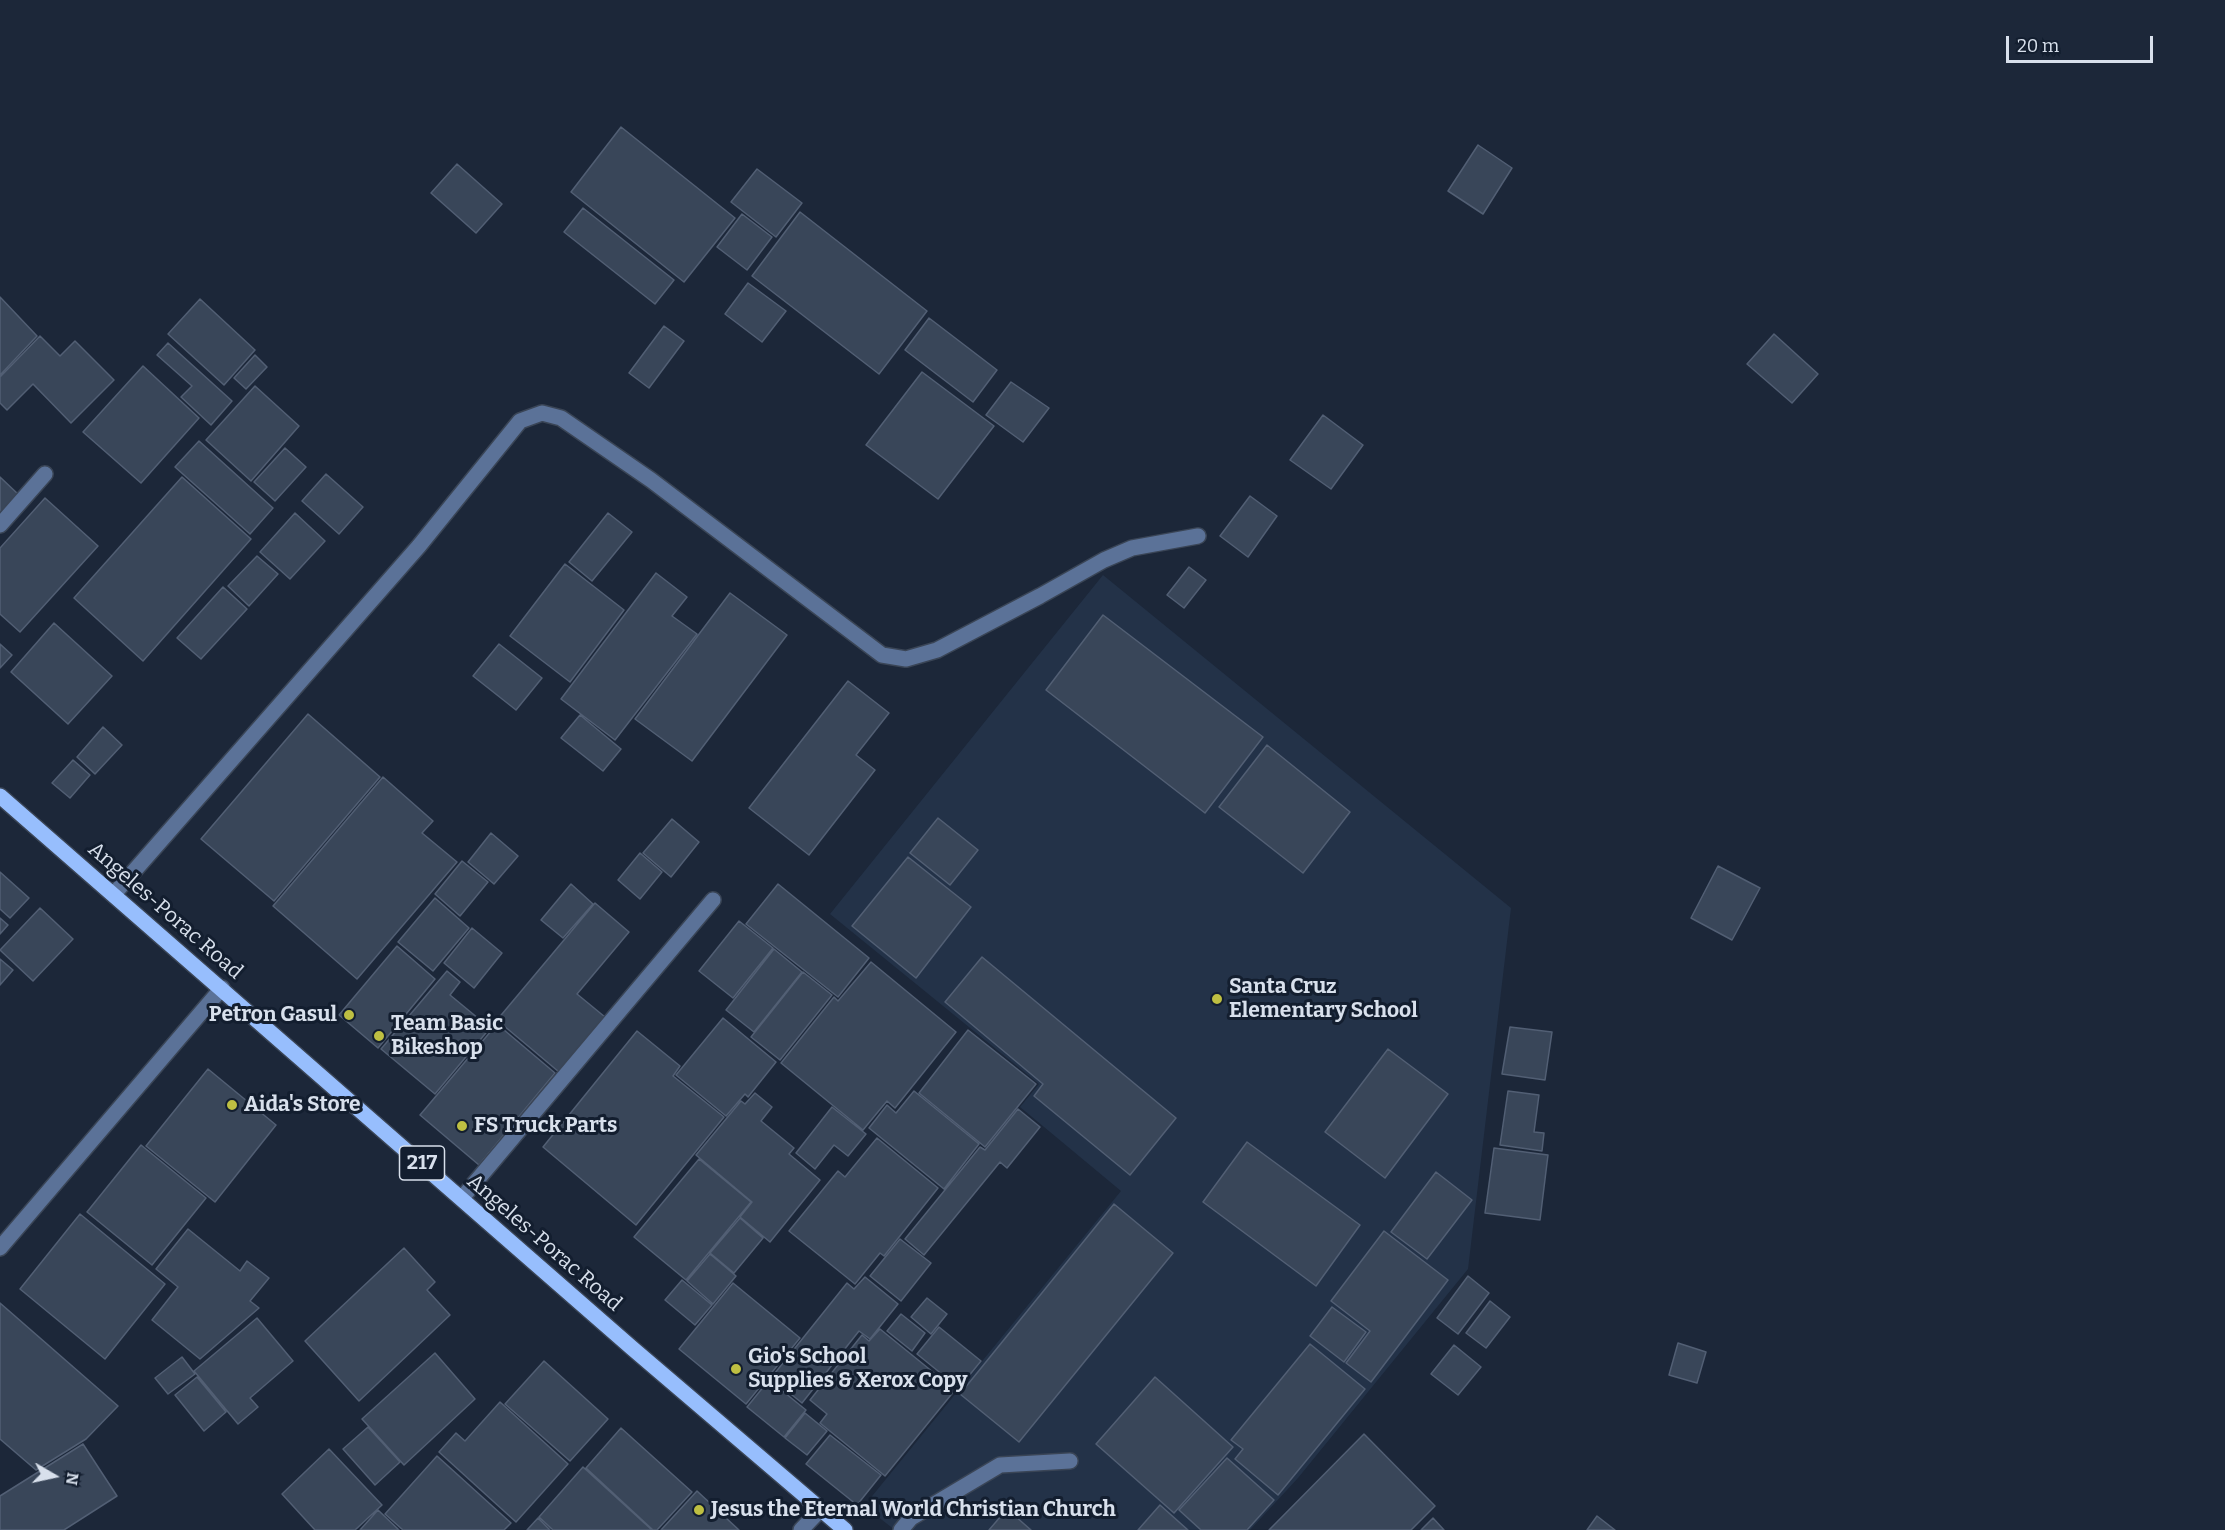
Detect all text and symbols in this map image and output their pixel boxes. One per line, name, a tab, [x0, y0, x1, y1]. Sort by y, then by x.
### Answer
scale bar	[2009, 24, 2156, 62]
text: 20 m	[2017, 35, 2059, 57]
street label: Angeles-Porac Road	[83, 837, 247, 985]
place label: Santa Cruz Elementary School	[1229, 974, 1418, 1024]
marker: Santa Cruz Elementary School	[1210, 992, 1224, 1006]
place label: Petron Gasul	[209, 1002, 337, 1028]
marker: Petron Gasul	[342, 1008, 356, 1022]
place label: Team Basic Bikeshop	[391, 1011, 503, 1061]
marker: Team Basic Bikeshop	[372, 1029, 386, 1043]
place label: Aida's Store	[244, 1092, 361, 1118]
marker: Aida's Store	[225, 1098, 239, 1112]
place label: FS Truck Parts	[474, 1113, 617, 1139]
marker: FS Truck Parts	[455, 1119, 469, 1133]
road number: 217	[400, 1146, 444, 1180]
street label: Angeles-Porac Road	[462, 1169, 626, 1317]
place label: Gio's School Supplies & Xerox Copy	[748, 1344, 967, 1394]
marker: Gio's School Supplies & Xerox Copy	[729, 1362, 743, 1376]
north arrow	[24, 1446, 84, 1506]
text: N	[62, 1471, 83, 1486]
place label: Jesus the Eternal World Christian Church	[711, 1497, 1116, 1523]
marker: Jesus the Eternal World Christian Church	[692, 1503, 706, 1517]

